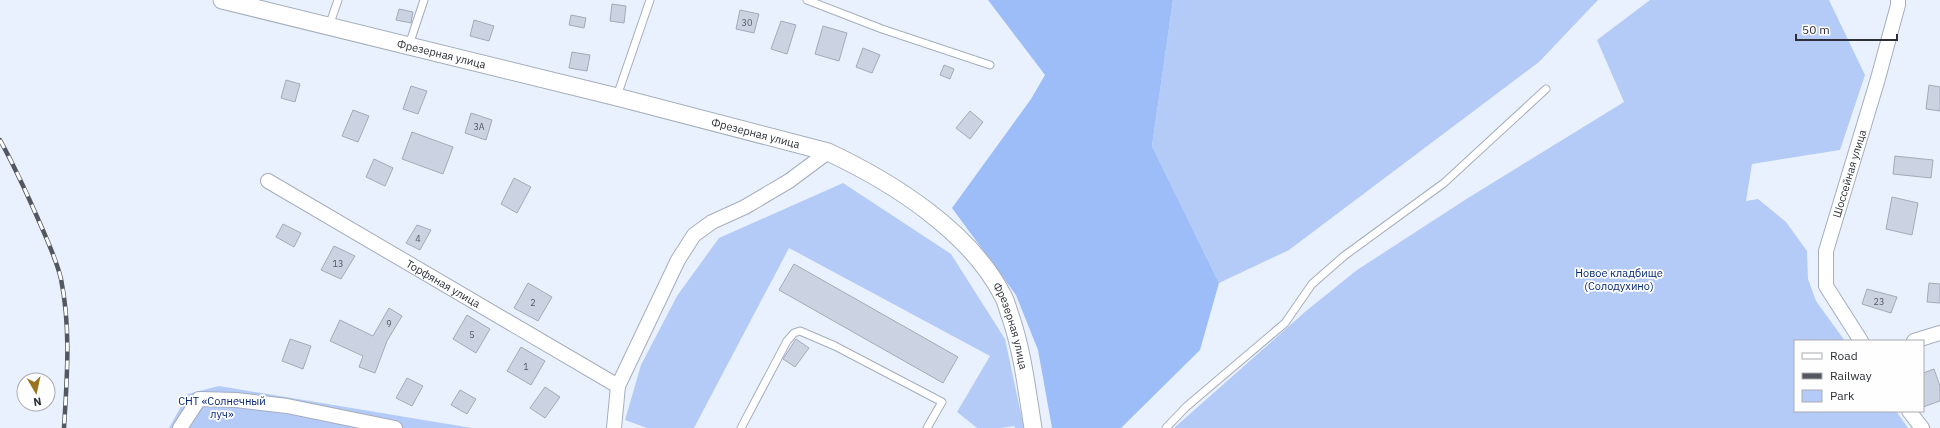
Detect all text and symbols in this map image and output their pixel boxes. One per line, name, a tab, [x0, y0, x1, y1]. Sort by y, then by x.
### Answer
scale bar	[1796, 16, 1897, 42]
house number: 30	[742, 17, 752, 28]
text: 50 m	[1802, 22, 1830, 37]
street label: Фрезерная улица	[396, 36, 487, 72]
street label: Фрезерная улица	[710, 115, 802, 151]
house number: 3А	[473, 121, 485, 132]
street label: Шоссейная улица	[1829, 128, 1869, 219]
house number: 4	[415, 233, 421, 244]
street label: Торфяная улица	[404, 256, 483, 311]
house number: 13	[333, 258, 343, 269]
park label: Новое кладбище (Солодухино)	[1575, 266, 1663, 293]
street label: Фрезерная улица	[990, 280, 1031, 371]
house number: 23	[1874, 296, 1884, 307]
house number: 2	[530, 297, 536, 308]
house number: 9	[386, 318, 392, 329]
house number: 5	[469, 329, 475, 340]
legend	[1794, 340, 1924, 412]
text: Road	[1830, 348, 1858, 363]
house number: 1	[523, 361, 529, 372]
text: Railway	[1830, 368, 1872, 383]
north arrow	[16, 372, 56, 412]
text: Park	[1830, 388, 1855, 403]
text: N	[33, 394, 43, 409]
park label: СНТ «Солнечный луч»	[178, 394, 266, 421]

